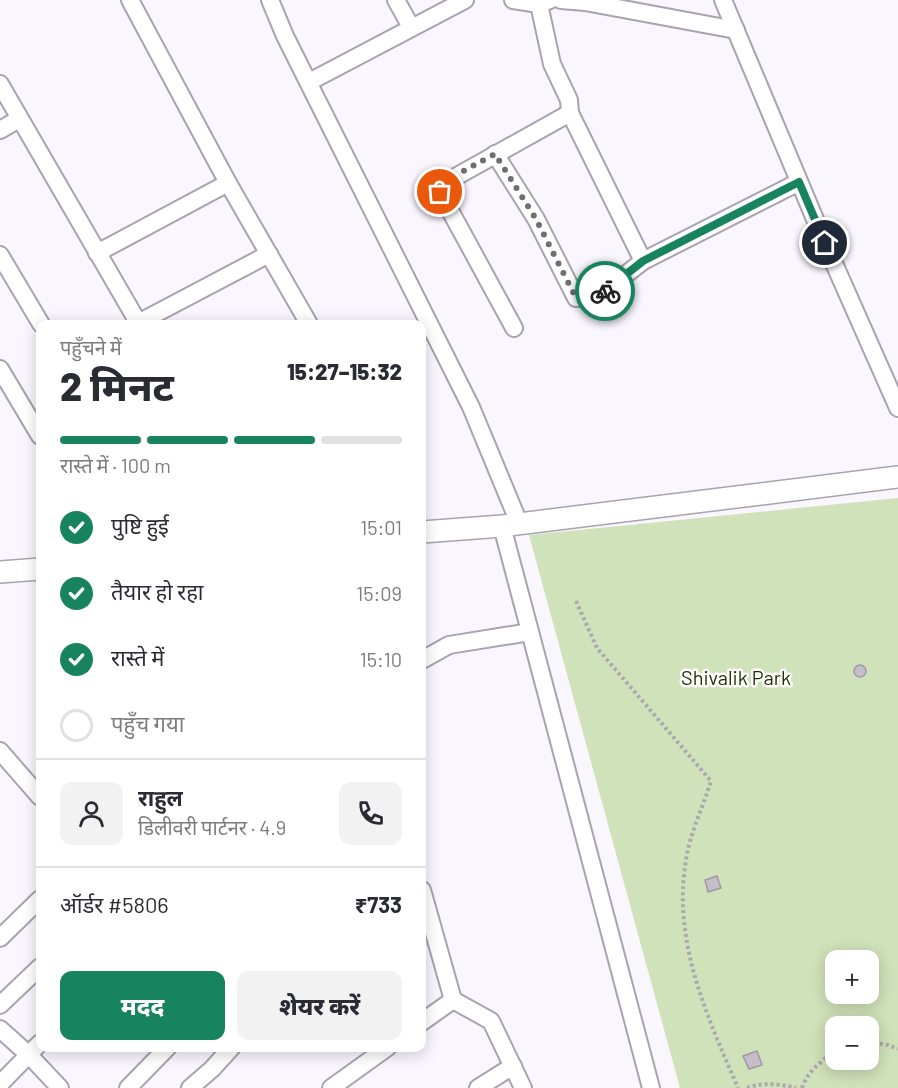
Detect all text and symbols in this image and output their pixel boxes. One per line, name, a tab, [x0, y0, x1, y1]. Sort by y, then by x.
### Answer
pin	[414, 166, 465, 217]
icon: bag	[423, 175, 456, 208]
pin	[799, 217, 850, 268]
icon: home	[808, 226, 841, 259]
courier	[575, 261, 635, 321]
icon: bike	[589, 275, 622, 308]
text: पहुँचने में	[60, 335, 122, 359]
text: 15:27–15:32	[287, 358, 402, 384]
text: 2 मिनट	[60, 362, 174, 409]
text: रास्ते में · 100 m	[60, 453, 171, 477]
icon: check	[60, 511, 93, 544]
text: पुष्टि हुई	[111, 512, 169, 538]
text: 15:01	[360, 515, 402, 539]
icon: check	[60, 577, 93, 610]
text: तैयार हो रहा	[111, 578, 204, 604]
text: 15:09	[356, 581, 402, 605]
icon: check	[60, 643, 93, 676]
text: रास्ते में	[111, 644, 164, 670]
text: 15:10	[360, 647, 402, 671]
park label: Shivalik Park	[681, 665, 791, 689]
text: पहुँच गया	[111, 710, 184, 736]
button: person	[60, 782, 123, 845]
button: phone	[339, 782, 402, 845]
text: राहुल	[138, 784, 183, 810]
text: डिलीवरी पार्टनर · 4.9	[138, 815, 286, 839]
text: ऑर्डर #5806	[60, 891, 169, 917]
text: ₹733	[355, 891, 402, 917]
map controls	[825, 950, 879, 1070]
button: +	[825, 950, 879, 1004]
button: मदद	[60, 971, 225, 1040]
button: शेयर करें	[237, 971, 402, 1040]
button: −	[825, 1016, 879, 1070]

